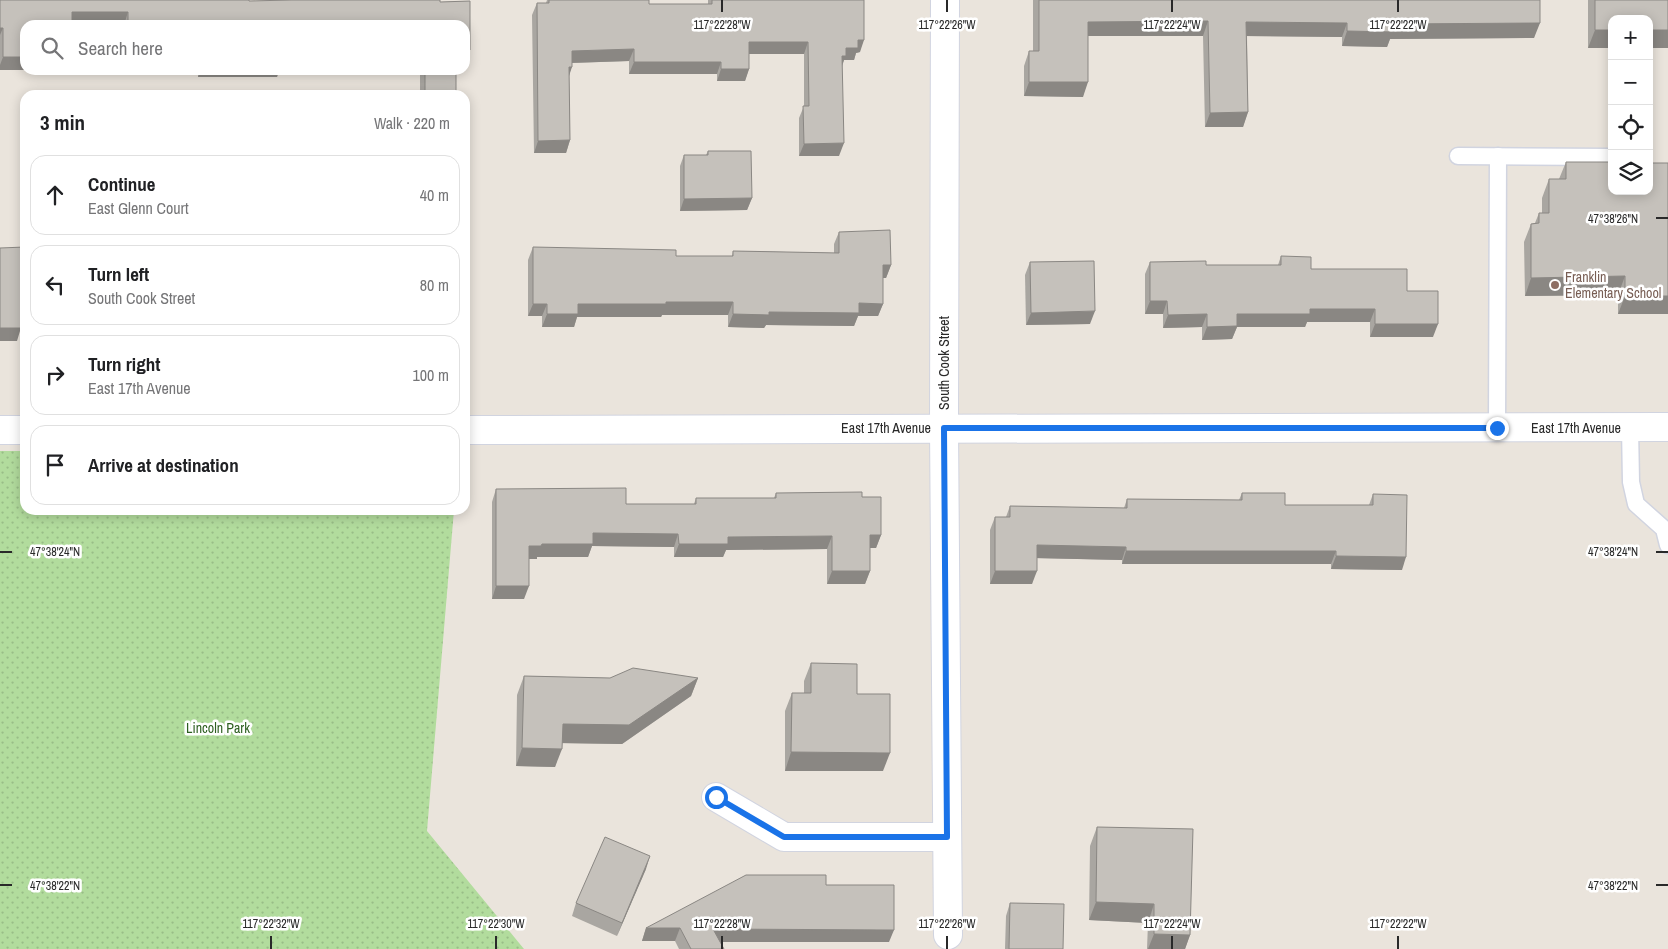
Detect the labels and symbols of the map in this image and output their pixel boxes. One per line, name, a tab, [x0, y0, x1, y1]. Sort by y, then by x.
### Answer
text: 117°22'28"W	[693, 17, 751, 33]
text: 117°22'26"W	[918, 17, 976, 33]
text: 117°22'24"W	[1143, 17, 1201, 33]
text: 117°22'22"W	[1369, 17, 1427, 33]
text: 47°38'26"N	[1588, 211, 1638, 227]
place label: Franklin Elementary School	[1565, 268, 1661, 302]
marker: Franklin Elementary School	[1549, 279, 1561, 291]
street label: South Cook Street	[935, 316, 953, 410]
route end	[1486, 417, 1509, 440]
street label: East 17th Avenue	[841, 419, 931, 437]
street label: East 17th Avenue	[1531, 419, 1621, 437]
text: 47°38'24"N	[30, 544, 80, 560]
text: 47°38'24"N	[1588, 544, 1638, 560]
park label: Lincoln Park	[186, 719, 250, 737]
route start	[705, 786, 728, 809]
text: 47°38'22"N	[30, 878, 80, 894]
text: 47°38'22"N	[1588, 878, 1638, 894]
text: 117°22'32"W	[242, 916, 300, 932]
text: 117°22'30"W	[467, 916, 525, 932]
text: 117°22'28"W	[693, 916, 751, 932]
text: 117°22'26"W	[918, 916, 976, 932]
text: 117°22'24"W	[1143, 916, 1201, 932]
text: 117°22'22"W	[1369, 916, 1427, 932]

